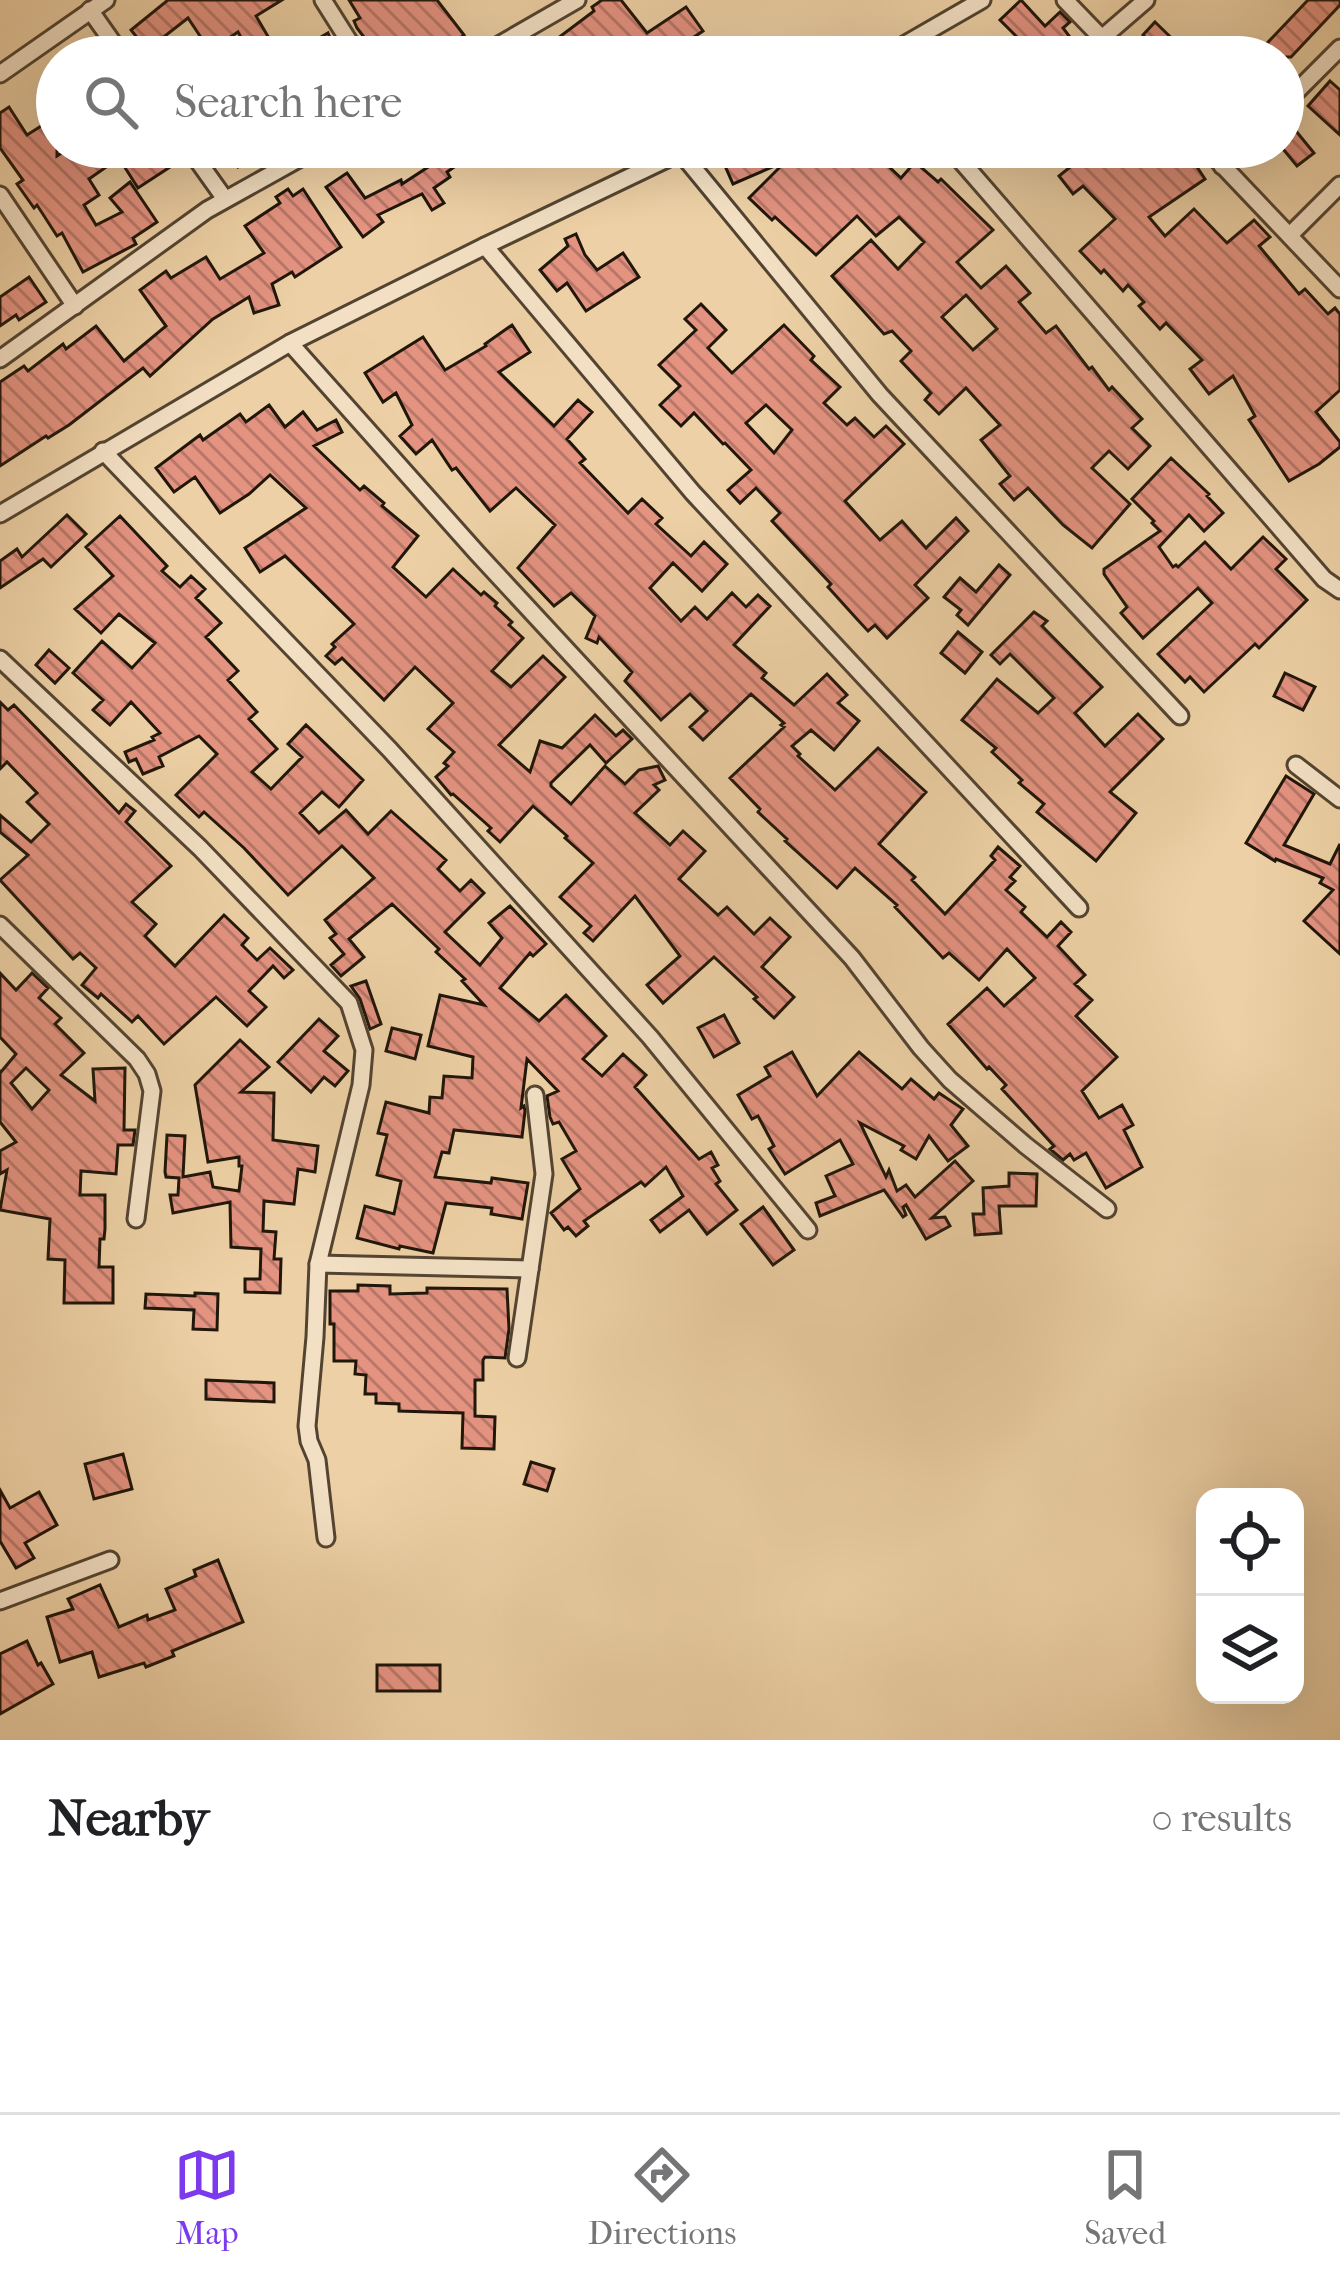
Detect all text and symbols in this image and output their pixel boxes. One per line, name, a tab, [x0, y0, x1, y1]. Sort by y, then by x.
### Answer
search box	[36, 36, 1304, 168]
icon: search	[78, 69, 144, 135]
text: Search here	[174, 76, 402, 129]
map controls	[1196, 1488, 1304, 1704]
button: locate	[1196, 1488, 1304, 1596]
button: layers	[1196, 1596, 1304, 1704]
text: Nearby	[48, 1788, 209, 1848]
text: 0 results	[1151, 1795, 1292, 1841]
tab: Map	[174, 2142, 240, 2253]
tab: Directions	[588, 2142, 736, 2253]
tab: Saved	[1084, 2142, 1166, 2253]

